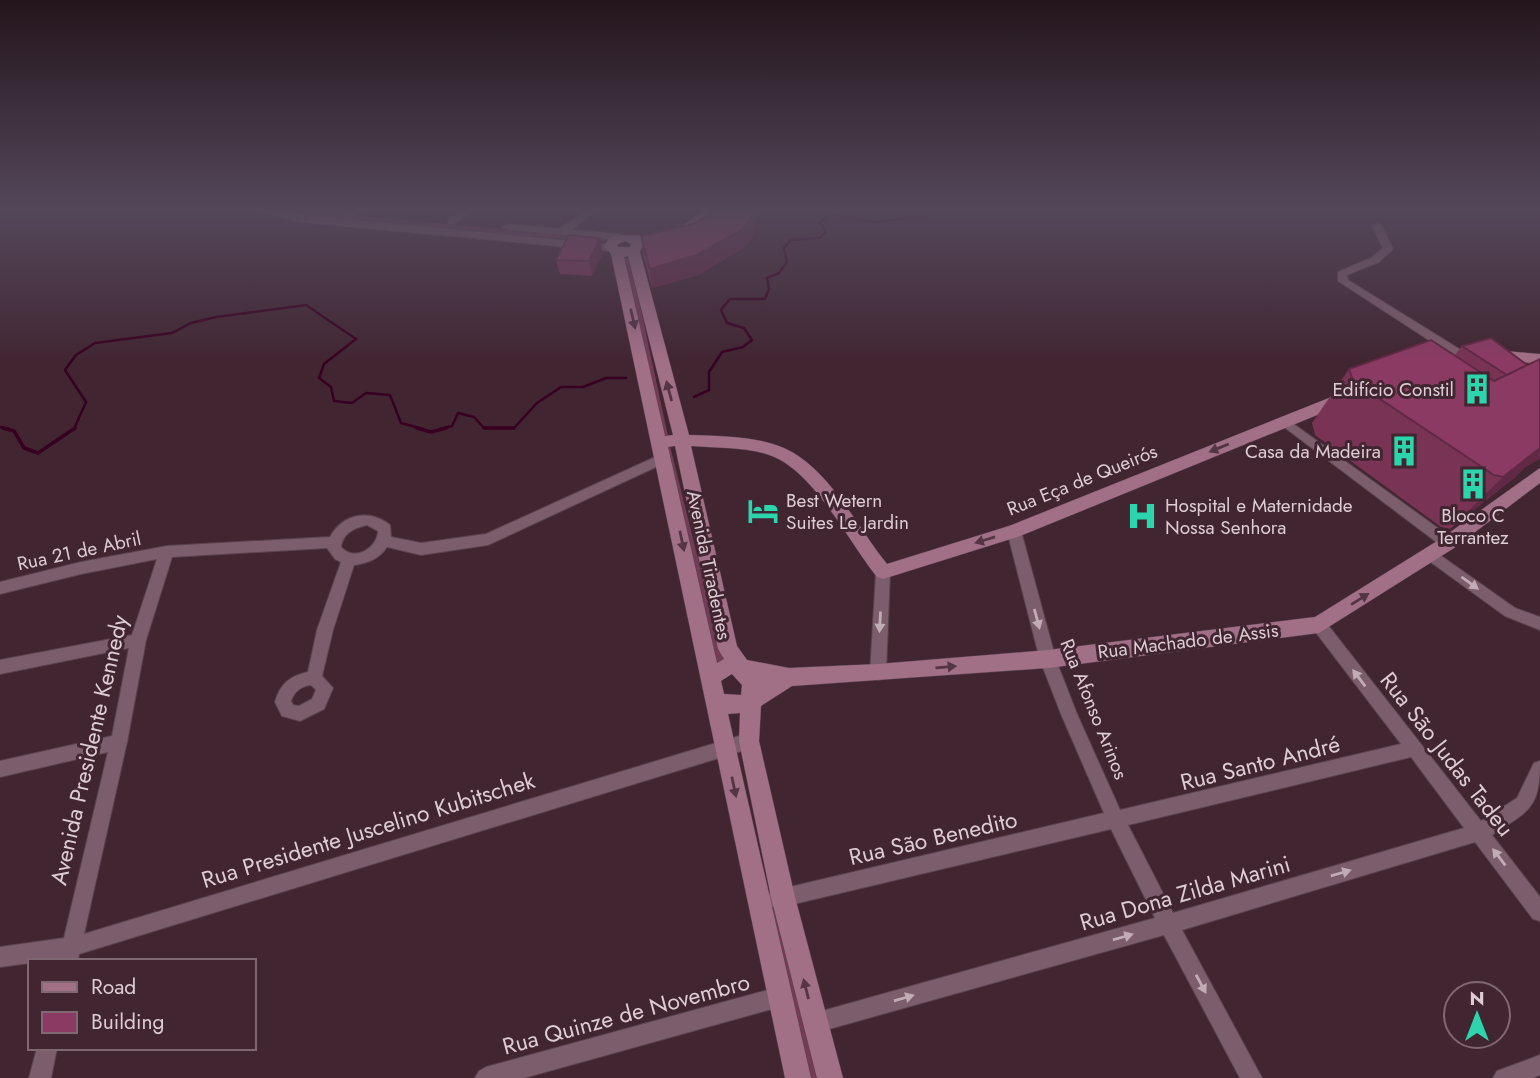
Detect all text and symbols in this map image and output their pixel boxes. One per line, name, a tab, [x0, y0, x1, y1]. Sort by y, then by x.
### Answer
one-way arrow	[627, 308, 638, 330]
building icon: Edifício Constil	[1460, 372, 1494, 406]
place label: Edifício Constil	[1332, 376, 1454, 403]
one-way arrow	[663, 380, 674, 402]
building icon: Casa da Madeira	[1387, 434, 1421, 468]
street label: Rua Eça de Queirós	[1003, 437, 1162, 523]
place label: Casa da Madeira	[1245, 438, 1381, 465]
one-way arrow	[1208, 442, 1229, 453]
building icon: Bloco C Terrantez	[1456, 467, 1490, 501]
place label: Best Wetern Suites Le Jardin	[786, 487, 909, 536]
street label: Avenida Tiradentes	[680, 488, 738, 643]
place label: Hospital e Maternidade Nossa Senhora	[1165, 492, 1353, 541]
hotel icon: Best Wetern Suites Le Jardin	[746, 494, 780, 528]
hospital icon: Hospital e Maternidade Nossa Senhora	[1125, 499, 1159, 533]
place label: Bloco C Terrantez	[1437, 502, 1509, 551]
street label: Rua 21 de Abril	[15, 525, 143, 577]
one-way arrow	[676, 530, 687, 552]
one-way arrow	[974, 535, 995, 546]
one-way arrow	[1461, 576, 1479, 590]
one-way arrow	[1350, 592, 1369, 605]
one-way arrow	[1032, 608, 1043, 630]
street label: Avenida Presidente Kennedy	[41, 611, 137, 888]
one-way arrow	[875, 612, 886, 634]
street label: Rua Machado de Assis	[1096, 616, 1280, 665]
street label: Rua Afonso Arinos	[1053, 635, 1135, 784]
one-way arrow	[935, 661, 957, 672]
street label: Rua São Judas Tadeu	[1372, 665, 1522, 843]
one-way arrow	[1352, 669, 1366, 687]
street label: Rua Santo André	[1177, 727, 1344, 799]
street label: Rua Presidente Juscelino Kubitschek	[197, 763, 540, 897]
one-way arrow	[729, 776, 740, 798]
street label: Rua São Benedito	[845, 802, 1021, 874]
street label: Rua Dona Zilda Marini	[1076, 847, 1294, 939]
one-way arrow	[1492, 848, 1506, 866]
one-way arrow	[1331, 867, 1352, 877]
one-way arrow	[1113, 931, 1134, 941]
legend	[28, 959, 256, 1050]
street label: Rua Quinze de Novembro	[499, 965, 753, 1063]
text: Road	[91, 972, 136, 1002]
one-way arrow	[1195, 974, 1207, 994]
one-way arrow	[800, 977, 811, 999]
north arrow	[1442, 980, 1512, 1050]
text: N	[1469, 985, 1485, 1012]
one-way arrow	[894, 992, 915, 1002]
text: Building	[91, 1007, 164, 1037]

